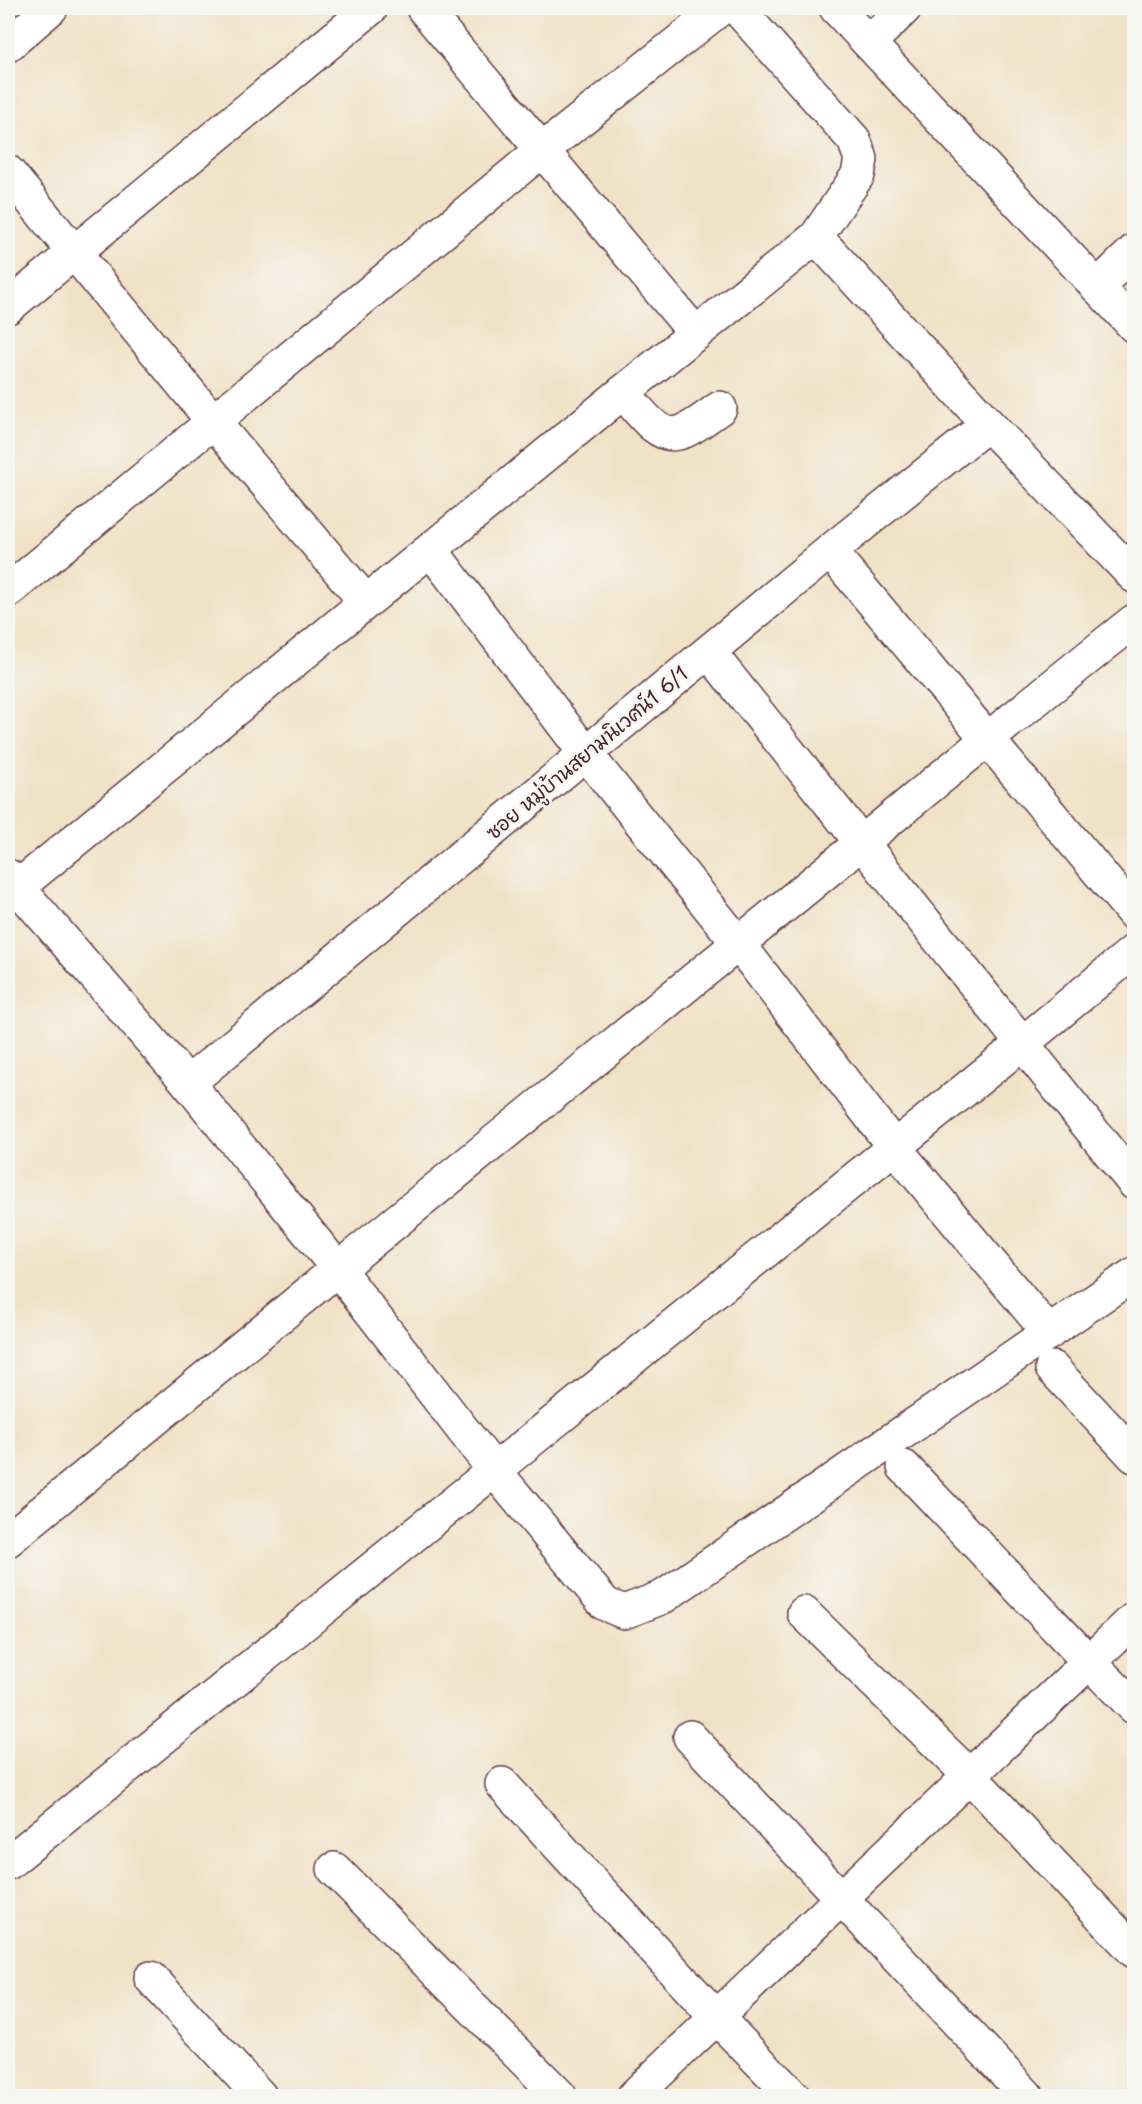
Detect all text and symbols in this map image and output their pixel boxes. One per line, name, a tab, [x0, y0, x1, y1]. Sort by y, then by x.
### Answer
street label: ซอย หมู่บ้านสยามนิเวศน์1 6/1	[479, 658, 695, 848]

